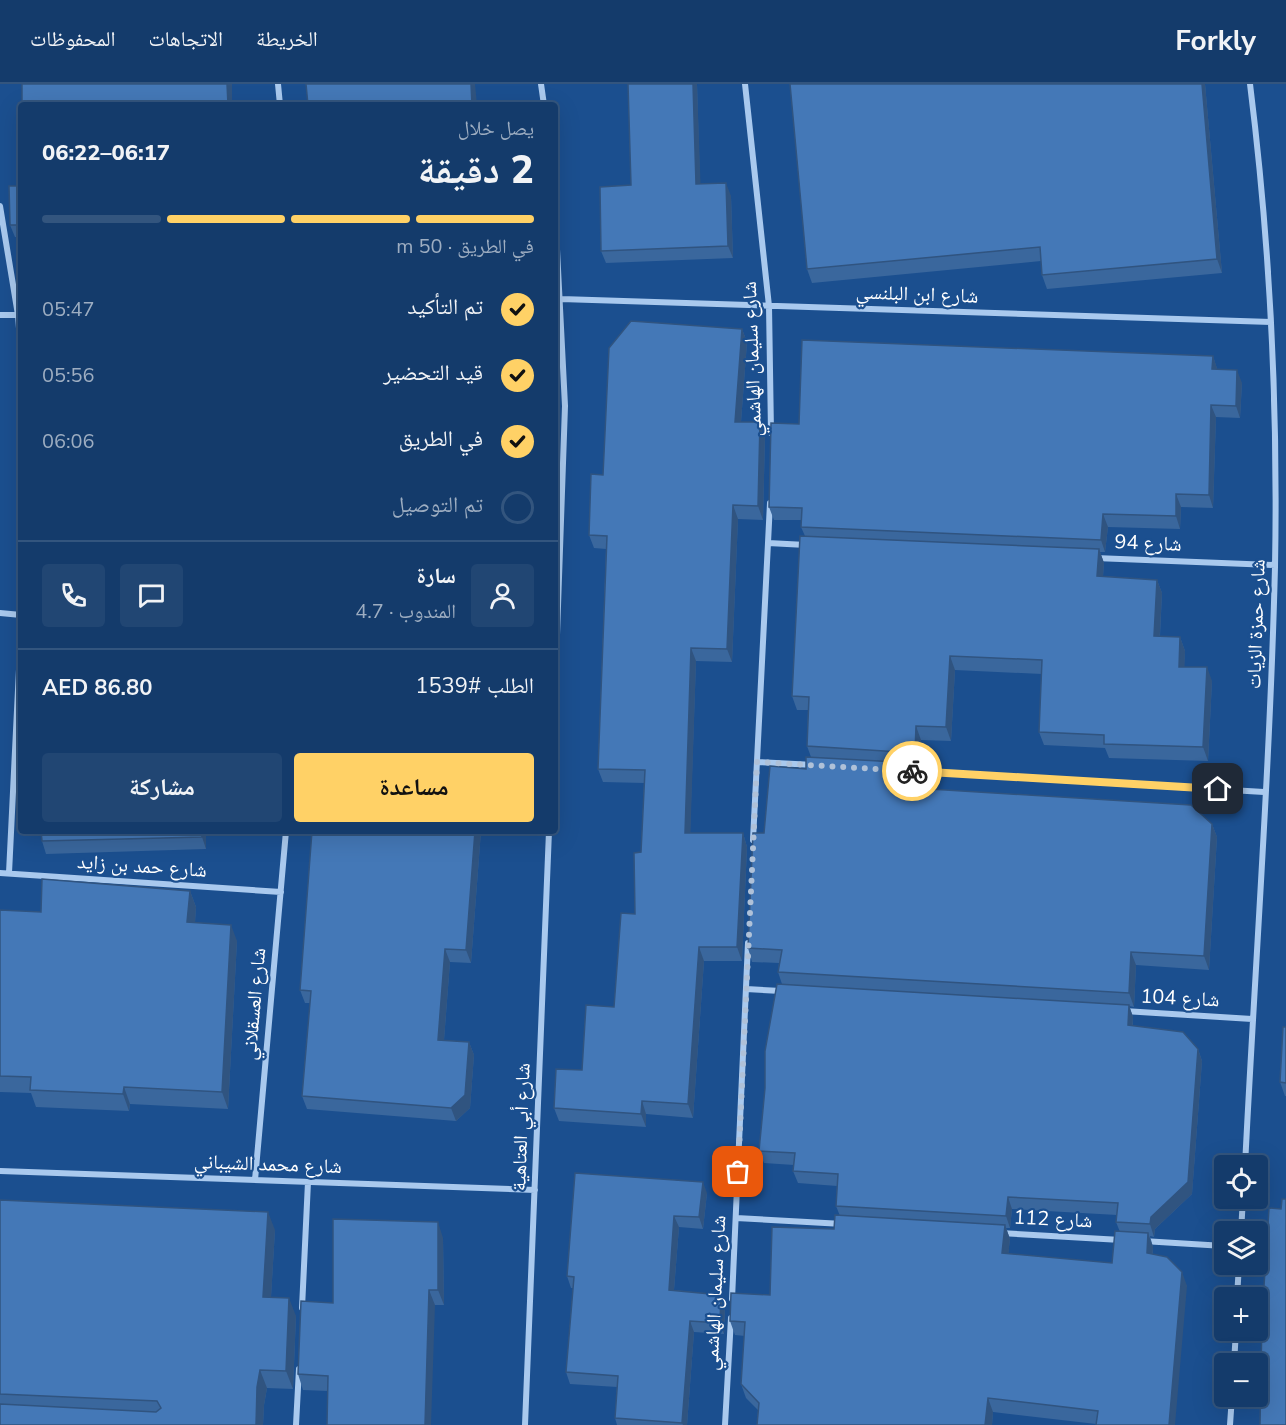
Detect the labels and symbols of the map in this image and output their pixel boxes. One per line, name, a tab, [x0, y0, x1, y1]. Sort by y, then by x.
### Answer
street label: شارع ابن البلنسي	[855, 278, 979, 312]
street label: شارع سليمان الهاشمي	[736, 281, 770, 437]
street label: شارع 94	[1114, 528, 1182, 558]
street label: شارع حمزة الزيات	[1240, 559, 1272, 689]
courier	[882, 741, 942, 801]
pin	[1192, 763, 1243, 814]
street label: شارع حمد بن زايد	[76, 848, 208, 884]
street label: شارع العسقلاني	[236, 947, 274, 1062]
street label: شارع 104	[1140, 982, 1220, 1014]
street label: شارع أبي العتاهية	[505, 1062, 539, 1192]
pin	[712, 1146, 763, 1197]
street label: شارع محمد الشيباني	[193, 1148, 342, 1182]
street label: شارع 112	[1013, 1203, 1093, 1235]
street label: شارع سليمان الهاشمي	[697, 1215, 735, 1371]

